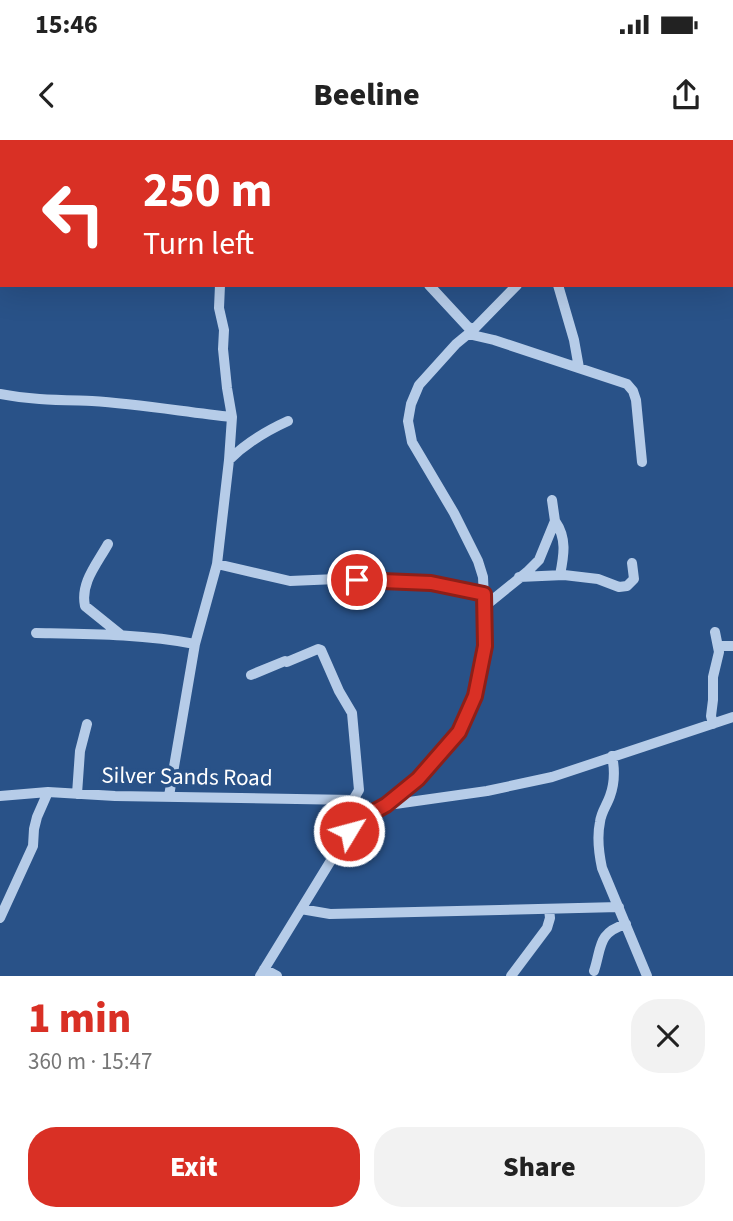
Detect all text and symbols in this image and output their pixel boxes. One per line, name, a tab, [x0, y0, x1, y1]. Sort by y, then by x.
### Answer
text: 15:46	[35, 6, 98, 43]
text: Beeline	[313, 72, 420, 118]
icon: back	[28, 76, 66, 114]
icon: share	[667, 76, 705, 114]
text: 250 m	[143, 156, 272, 226]
icon: left	[28, 168, 119, 259]
text: Turn left	[143, 221, 254, 267]
pin	[327, 550, 387, 610]
icon: arrive	[338, 561, 376, 599]
street label: Silver Sands Road	[101, 759, 273, 794]
position arrow	[312, 794, 386, 868]
text: 1 min	[28, 989, 131, 1049]
button: close	[631, 999, 705, 1073]
text: 360 m · 15:47	[28, 1045, 152, 1078]
button: Exit	[28, 1127, 360, 1207]
button: Share	[374, 1127, 705, 1207]

